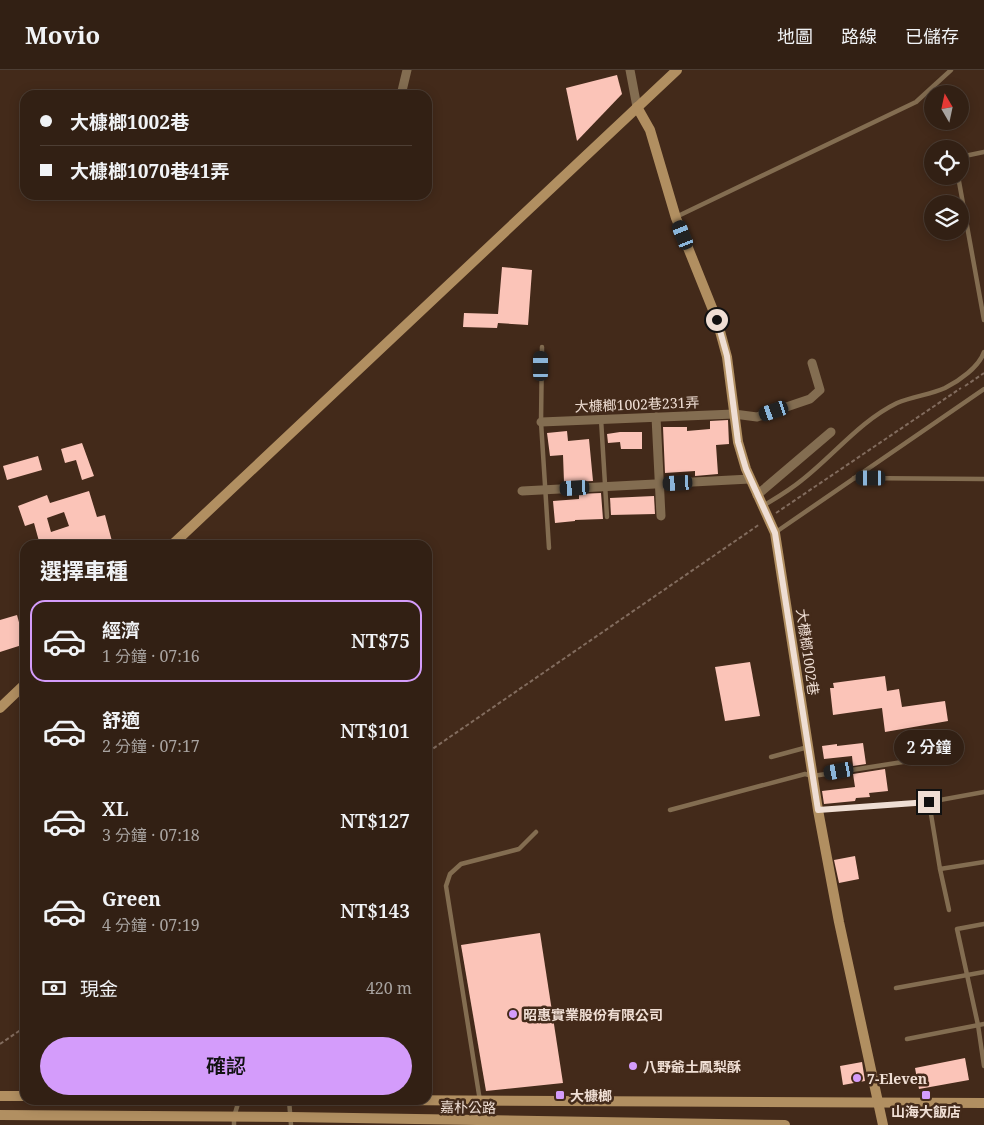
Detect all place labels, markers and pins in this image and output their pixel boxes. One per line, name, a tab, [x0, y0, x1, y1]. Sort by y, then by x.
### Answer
place label: 昭惠實業股份有限公司	[523, 1005, 663, 1024]
marker: 昭惠實業股份有限公司	[507, 1008, 519, 1020]
place label: 八野爺土鳳梨酥	[643, 1057, 741, 1076]
marker: 八野爺土鳳梨酥	[627, 1060, 639, 1072]
place label: 7-Eleven	[867, 1069, 927, 1088]
marker: 7-Eleven	[851, 1072, 863, 1084]
place label: 大槺榔	[570, 1086, 612, 1105]
marker: 大槺榔	[554, 1089, 566, 1101]
marker: 山海大飯店	[920, 1089, 932, 1101]
place label: 山海大飯店	[891, 1102, 961, 1121]

